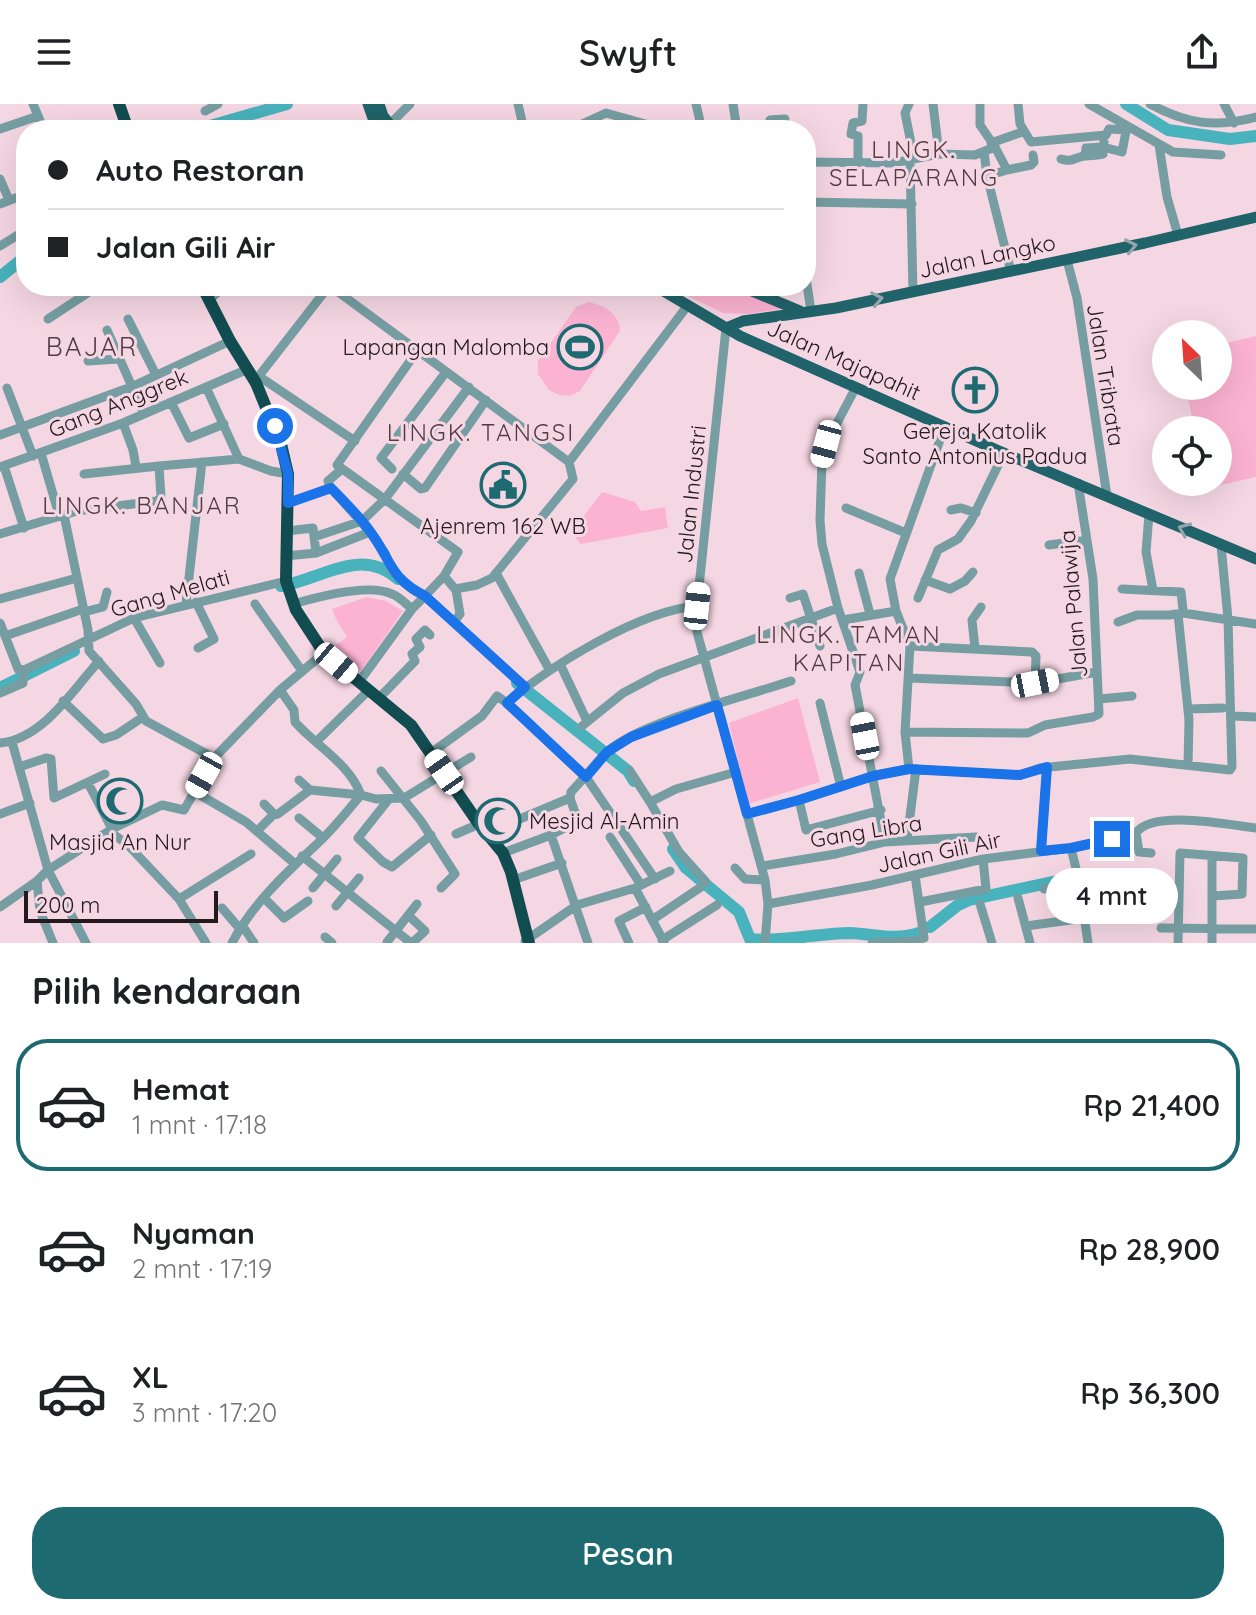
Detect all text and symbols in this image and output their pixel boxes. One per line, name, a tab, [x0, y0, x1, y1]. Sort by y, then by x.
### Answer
icon: menu	[32, 30, 76, 74]
text: Swyft	[579, 30, 677, 75]
icon: share	[1180, 30, 1224, 74]
district label: LINGK. SELAPARANG	[829, 134, 999, 192]
text: Auto Restoran	[96, 151, 305, 189]
text: Jalan Gili Air	[96, 228, 275, 266]
street label: Jalan Langko	[916, 228, 1058, 284]
one-way arrow	[1124, 238, 1138, 255]
one-way arrow	[870, 292, 884, 309]
street label: Jalan Tribrata	[1081, 302, 1131, 448]
street label: Jalan Majapahit	[763, 314, 925, 406]
north arrow	[1152, 320, 1232, 400]
map controls	[1152, 320, 1232, 496]
sports icon: Lapangan Malomba	[556, 323, 604, 371]
district label: BAJAR	[46, 330, 138, 363]
place label: Lapangan Malomba	[343, 333, 549, 361]
street label: Gang Anggrek	[44, 362, 192, 444]
church icon: Gereja Katolik Santo Antonius Padua	[951, 366, 999, 414]
route start	[257, 408, 293, 444]
button: locate	[1152, 416, 1232, 496]
district label: LINGK. TANGSI	[387, 417, 575, 447]
place label: Gereja Katolik Santo Antonius Padua	[863, 417, 1087, 470]
car	[808, 418, 844, 470]
street label: Jalan Industri	[670, 424, 712, 564]
public building icon: Ajenrem 162 WB	[479, 461, 527, 509]
district label: LINGK. BANJAR	[42, 490, 242, 520]
place label: Ajenrem 162 WB	[420, 512, 586, 540]
one-way arrow	[1178, 523, 1192, 539]
street label: Jalan Palawija	[1053, 529, 1093, 679]
street label: Gang Melati	[107, 563, 233, 623]
car	[683, 581, 711, 631]
district label: LINGK. TAMAN KAPITAN	[756, 619, 942, 677]
car	[310, 638, 362, 688]
car	[1009, 667, 1061, 699]
car	[849, 710, 881, 762]
car	[420, 745, 468, 799]
car	[182, 748, 226, 802]
mosque icon: Masjid An Nur	[96, 777, 144, 825]
mosque icon: Mesjid Al-Amin	[474, 797, 522, 845]
place label: Mesjid Al-Amin	[529, 807, 680, 835]
street label: Gang Libra	[808, 808, 924, 854]
route end	[1094, 821, 1130, 857]
street label: Jalan Gili Air	[874, 825, 1004, 879]
place label: Masjid An Nur	[49, 828, 191, 856]
callout: 4 mnt	[1046, 867, 1178, 923]
text: 4 mnt	[1076, 879, 1148, 912]
scale bar	[24, 887, 218, 923]
text: 200 m	[36, 891, 100, 919]
text: Pilih kendaraan	[32, 968, 301, 1013]
icon: car	[36, 1069, 108, 1141]
text: Hemat	[132, 1070, 230, 1108]
text: Rp 21,400	[1083, 1086, 1220, 1124]
text: 1 mnt · 17:18	[132, 1108, 267, 1141]
icon: car	[36, 1213, 108, 1285]
text: Nyaman	[132, 1214, 255, 1252]
text: Rp 28,900	[1078, 1230, 1220, 1268]
text: 2 mnt · 17:19	[132, 1252, 272, 1285]
icon: car	[36, 1357, 108, 1429]
text: XL	[132, 1358, 169, 1396]
text: Rp 36,300	[1080, 1374, 1220, 1412]
text: 3 mnt · 17:20	[132, 1396, 277, 1429]
button: Pesan	[32, 1507, 1224, 1599]

